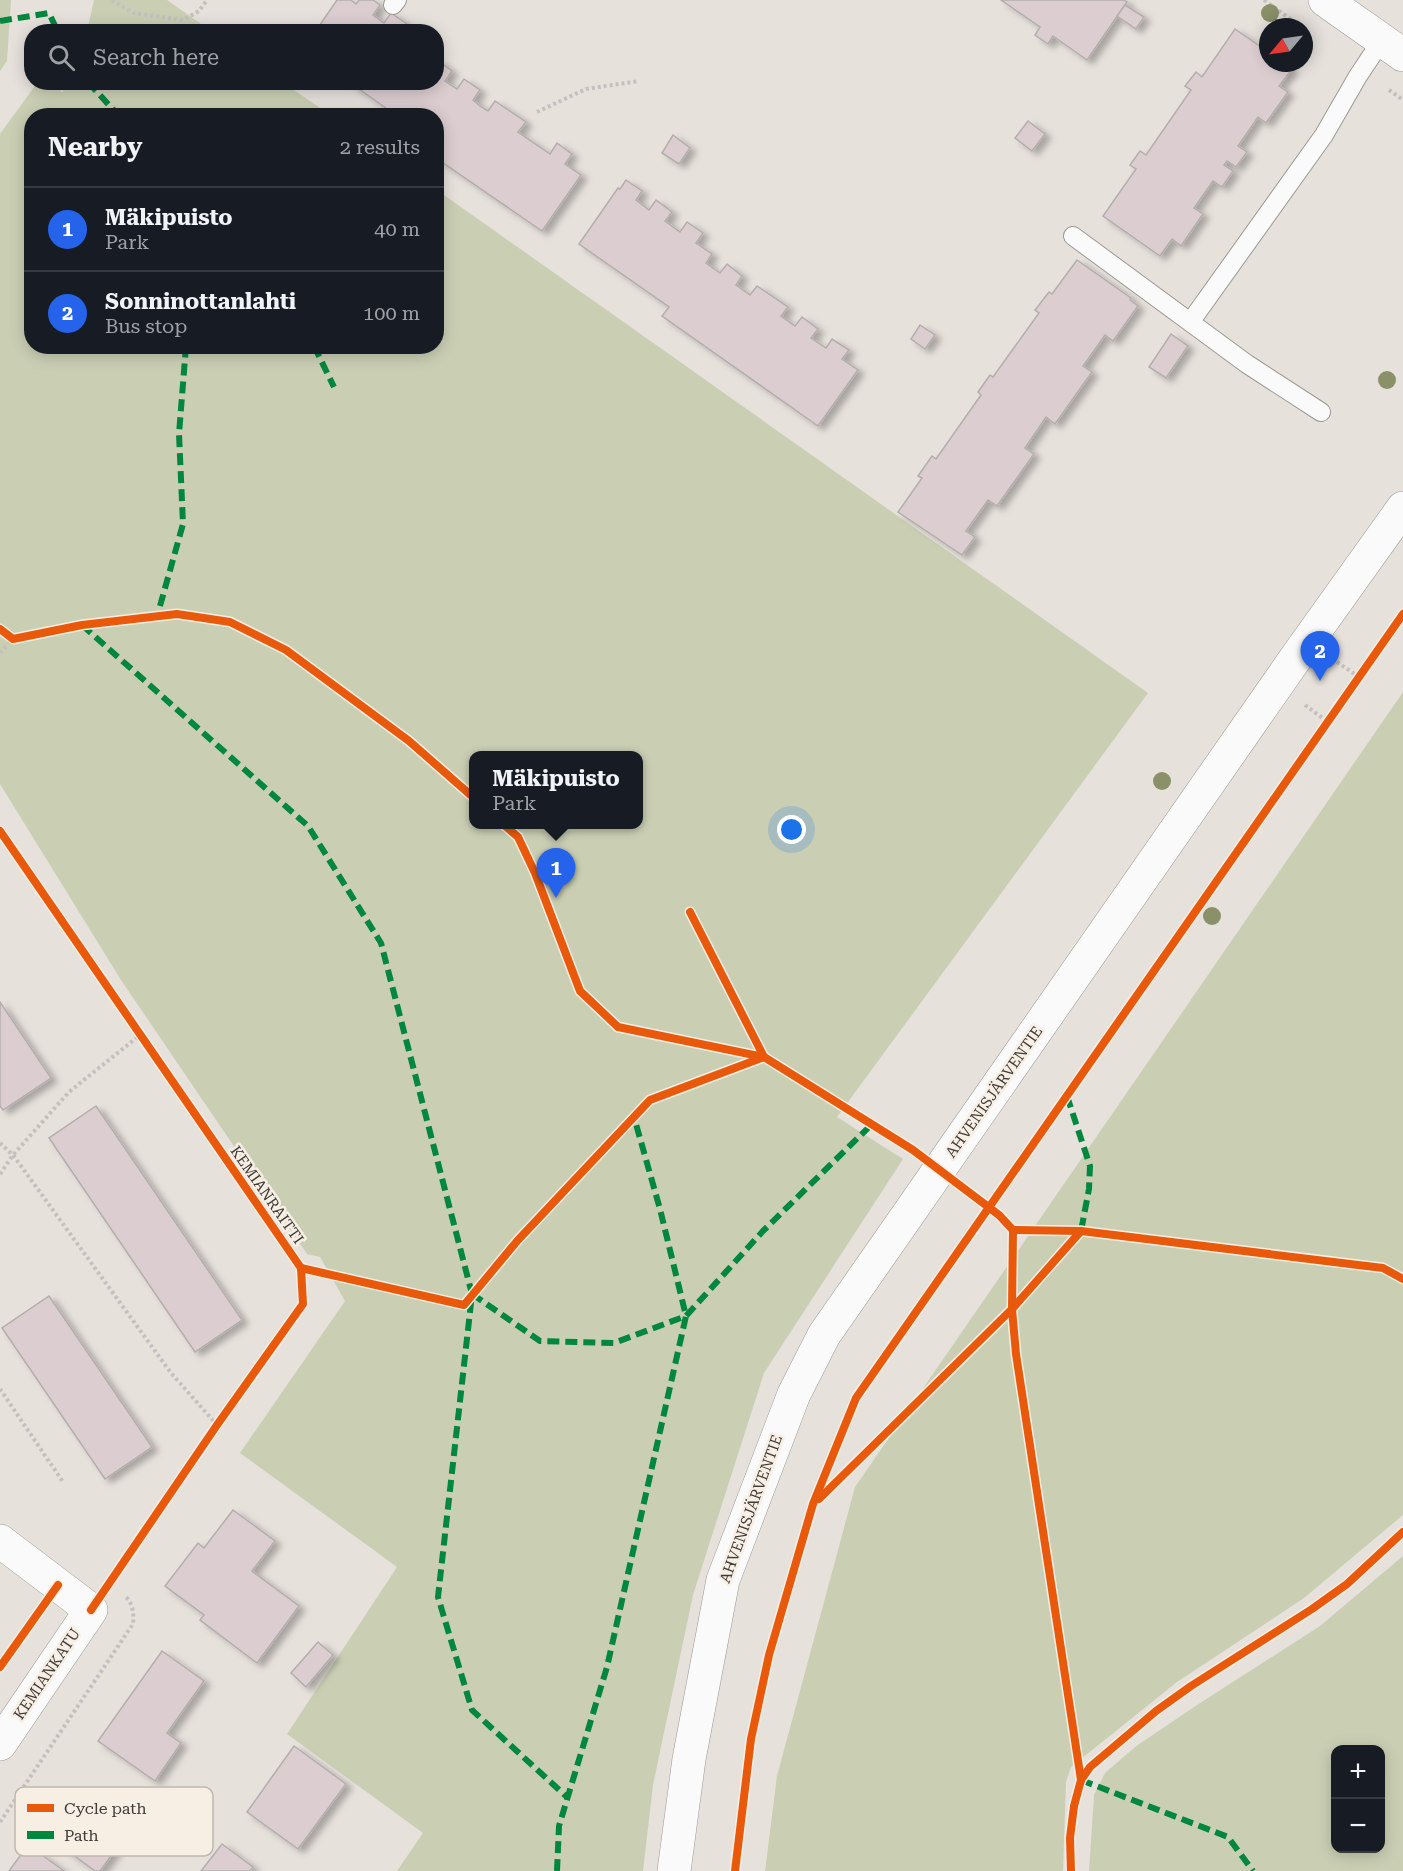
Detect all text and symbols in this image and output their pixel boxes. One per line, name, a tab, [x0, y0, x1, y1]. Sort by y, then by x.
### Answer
north arrow	[1259, 18, 1313, 72]
search box	[24, 24, 444, 90]
icon: search	[45, 41, 78, 74]
text: Search here	[93, 45, 219, 70]
text: Nearby	[48, 132, 142, 162]
text: 2 results	[340, 135, 420, 159]
text: Mäkipuisto	[105, 205, 233, 230]
text: 1	[62, 217, 73, 241]
text: 40 m	[374, 217, 420, 241]
text: Park	[105, 230, 149, 254]
text: Sonninottanlahti	[105, 289, 296, 314]
text: 2	[62, 301, 73, 325]
text: 100 m	[363, 301, 420, 325]
text: Bus stop	[105, 314, 187, 338]
pin: 2	[1300, 632, 1340, 681]
popup	[469, 751, 643, 829]
text: Mäkipuisto	[492, 766, 620, 791]
text: Park	[492, 791, 536, 815]
your location	[777, 815, 806, 844]
pin: 1	[536, 848, 576, 898]
street label: AHVENISJÄRVENTIE	[942, 1023, 1046, 1161]
street label: KEMIANRAITTI	[227, 1143, 307, 1247]
street label: AHVENISJÄRVENTIE	[716, 1433, 786, 1585]
street label: KEMIANKATU	[10, 1625, 84, 1723]
map controls	[1331, 1745, 1385, 1853]
button: +	[1331, 1745, 1385, 1799]
legend	[15, 1787, 213, 1856]
text: Cycle path	[64, 1799, 147, 1818]
button: −	[1331, 1799, 1385, 1853]
text: Path	[64, 1826, 99, 1845]

